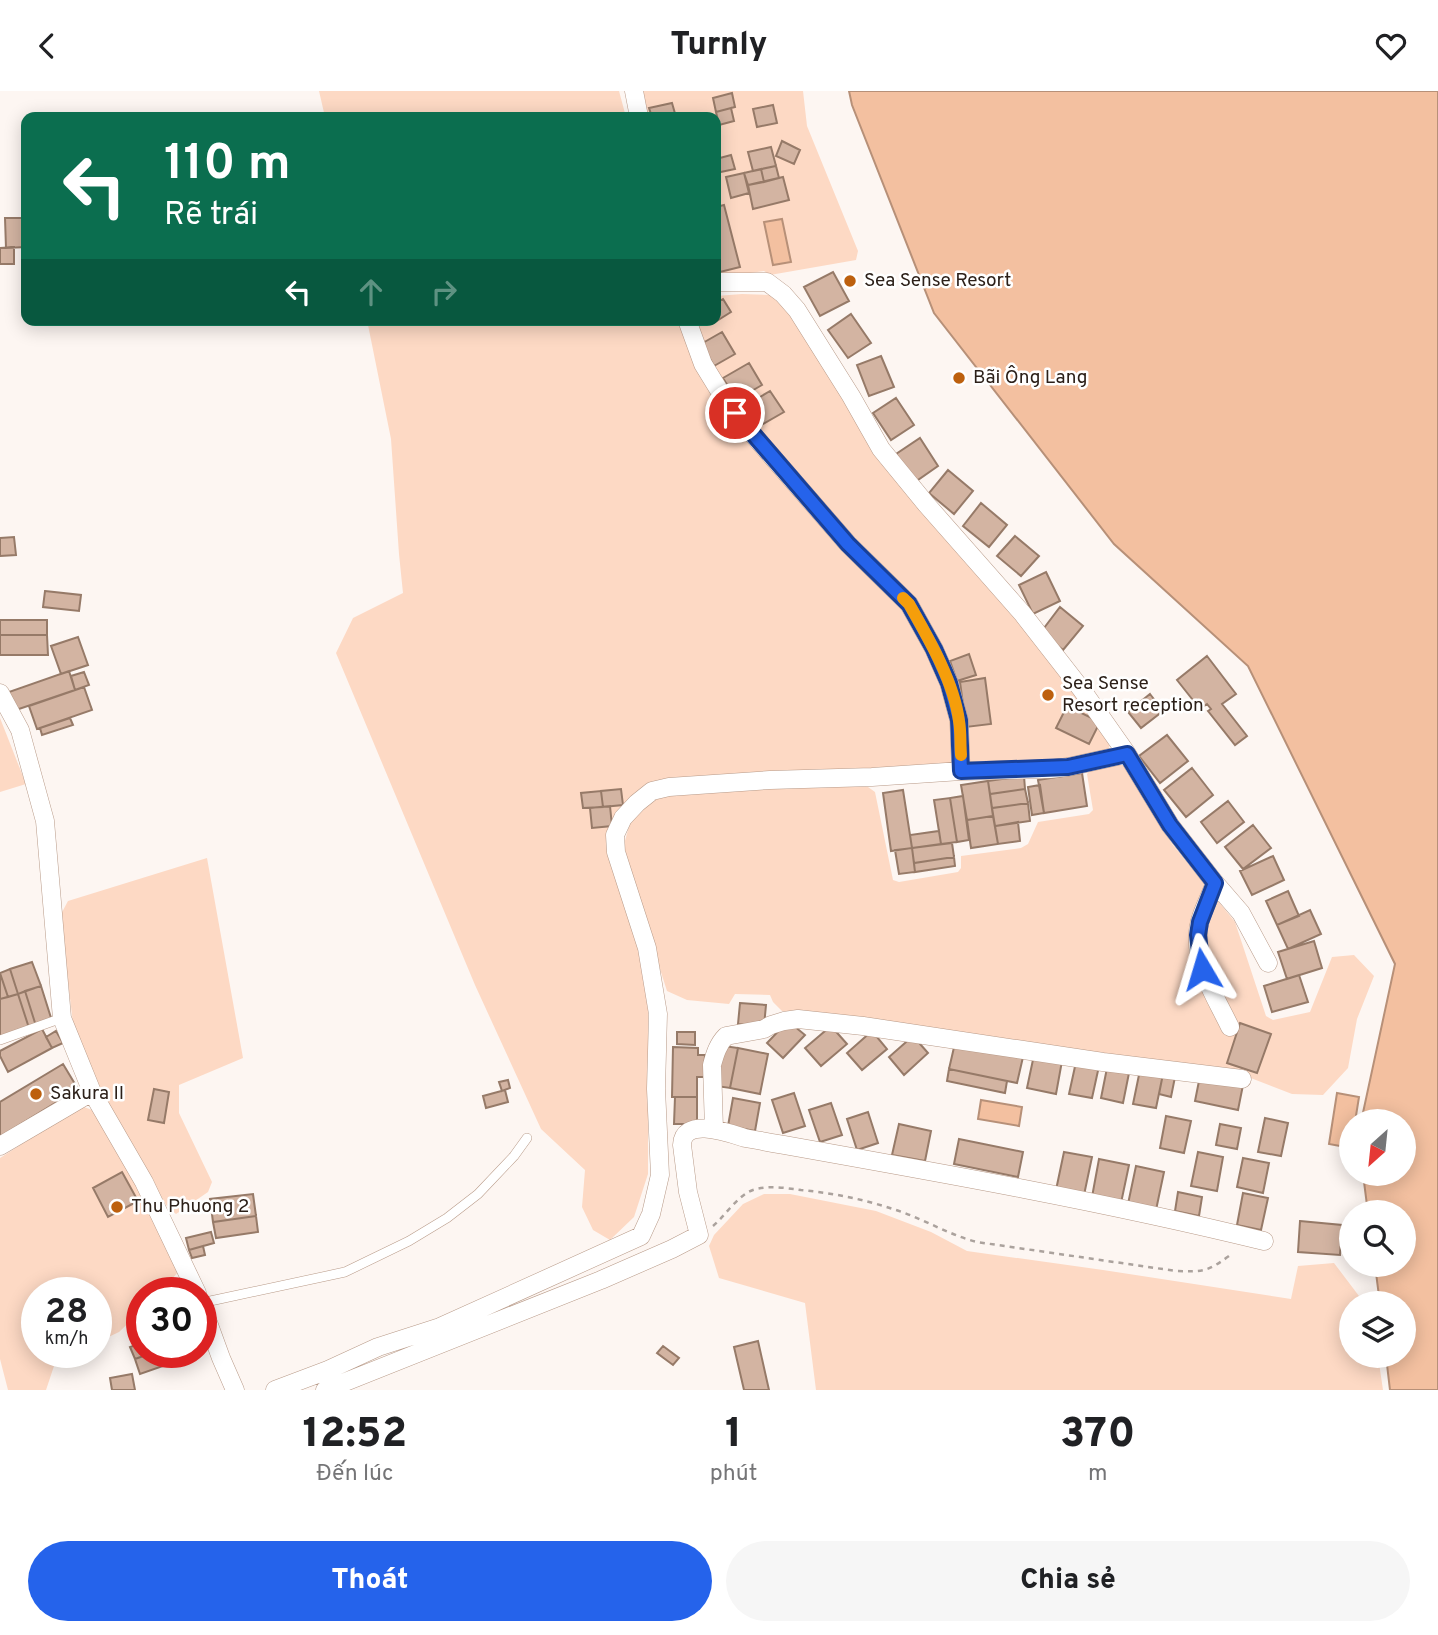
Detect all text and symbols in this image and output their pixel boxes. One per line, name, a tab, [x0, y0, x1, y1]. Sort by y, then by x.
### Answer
text: Turnly	[671, 26, 767, 66]
icon: back	[28, 27, 66, 65]
icon: heart	[1372, 27, 1410, 65]
text: 110 m	[164, 135, 291, 197]
icon: left	[49, 140, 140, 231]
text: Rẽ trái	[164, 196, 258, 236]
place label: Sea Sense Resort	[864, 269, 1011, 293]
icon: left	[279, 273, 317, 311]
icon: ahead	[352, 273, 390, 311]
icon: right	[425, 273, 463, 311]
marker: Sea Sense Resort	[842, 273, 858, 289]
place label: Bãi Ông Lang	[973, 365, 1087, 390]
marker: Bãi Ông Lang	[951, 370, 967, 386]
pin	[705, 383, 765, 443]
icon: arrive	[716, 394, 754, 432]
place label: Sea Sense Resort reception	[1062, 672, 1204, 718]
marker: Sea Sense Resort reception	[1040, 687, 1056, 703]
position arrow	[1165, 932, 1239, 1006]
place label: Sakura II	[50, 1082, 124, 1106]
marker: Sakura II	[28, 1086, 44, 1102]
north arrow	[1339, 1109, 1416, 1187]
map controls	[1339, 1109, 1416, 1368]
place label: Thu Phuong 2	[131, 1195, 249, 1219]
marker: Thu Phuong 2	[109, 1199, 125, 1215]
button: search	[1339, 1200, 1416, 1277]
speed limit sign: 30	[126, 1277, 217, 1368]
text: 28	[45, 1291, 88, 1335]
button: layers	[1339, 1291, 1416, 1368]
text: km/h	[45, 1328, 88, 1351]
text: 12:52	[303, 1409, 407, 1462]
text: 1	[725, 1409, 742, 1462]
text: 370	[1060, 1409, 1135, 1462]
text: Đến lúc	[316, 1460, 394, 1489]
text: phút	[710, 1460, 757, 1489]
text: m	[1088, 1460, 1107, 1489]
button: Thoát	[28, 1541, 712, 1621]
button: Chia sẻ	[726, 1541, 1410, 1621]

